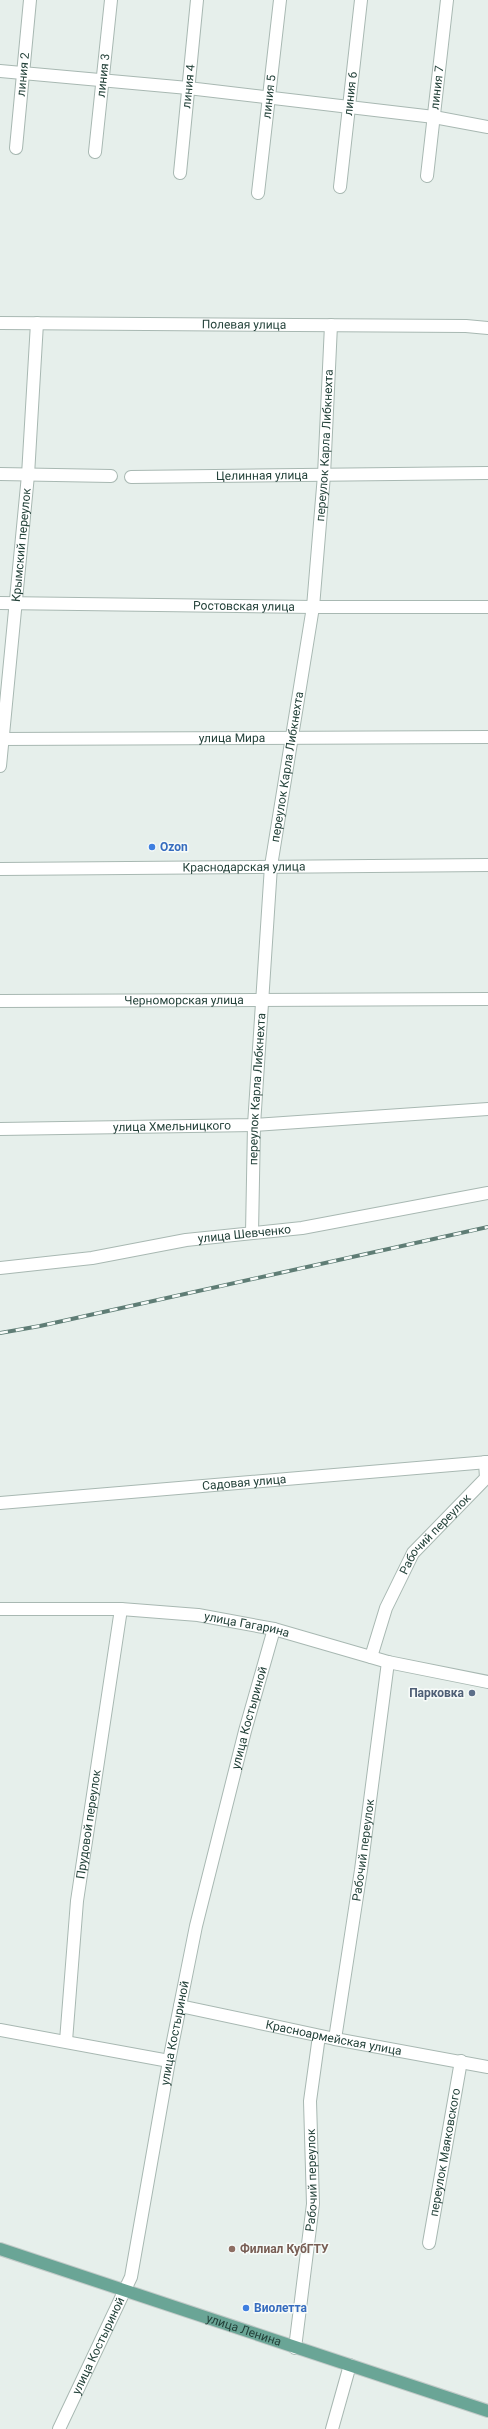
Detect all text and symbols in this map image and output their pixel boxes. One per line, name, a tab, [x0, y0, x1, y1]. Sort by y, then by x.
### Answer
street label: линия 2	[14, 51, 32, 97]
street label: линия 3	[94, 53, 112, 98]
street label: линия 4	[179, 64, 198, 109]
street label: линия 7	[428, 65, 447, 110]
street label: линия 6	[341, 71, 360, 116]
street label: линия 5	[260, 74, 278, 119]
street label: Полевая улица	[202, 317, 286, 332]
street label: переулок Карла Либкнехта	[313, 369, 336, 522]
street label: Целинная улица	[216, 468, 308, 483]
street label: Крымский переулок	[9, 487, 34, 603]
street label: Ростовская улица	[193, 598, 295, 614]
street label: переулок Карла Либкнехта	[268, 691, 306, 843]
street label: улица Мира	[199, 731, 265, 745]
place label: Ozon	[160, 840, 188, 854]
marker: Ozon	[147, 842, 157, 852]
street label: Краснодарская улица	[182, 859, 305, 875]
street label: Черноморская улица	[124, 993, 244, 1007]
street label: переулок Карла Либкнехта	[246, 1013, 268, 1165]
street label: улица Хмельницкого	[113, 1118, 231, 1134]
street label: улица Шевченко	[197, 1222, 292, 1246]
street label: Садовая улица	[202, 1472, 287, 1493]
street label: Рабочий переулок	[397, 1490, 474, 1577]
street label: улица Гагарина	[203, 1609, 291, 1640]
street label: улица Костыриной	[229, 1665, 270, 1771]
place label: Парковка	[409, 1686, 465, 1700]
marker: Парковка	[467, 1688, 477, 1698]
street label: Прудовой переулок	[73, 1768, 104, 1880]
street label: Рабочий переулок	[349, 1798, 377, 1902]
street label: улица Костыриной	[158, 1980, 192, 2086]
street label: Красноармейская улица	[264, 2017, 403, 2058]
street label: переулок Маяковского	[427, 2087, 463, 2218]
street label: Рабочий переулок	[303, 2128, 320, 2232]
place label: Филиал КубГТУ	[240, 2242, 329, 2256]
marker: Филиал КубГТУ	[227, 2244, 237, 2254]
street label: улица Костыриной	[69, 2295, 127, 2397]
place label: Виолетта	[254, 2301, 308, 2315]
marker: Виолетта	[241, 2303, 251, 2313]
street label: улица Ленина	[205, 2311, 283, 2349]

